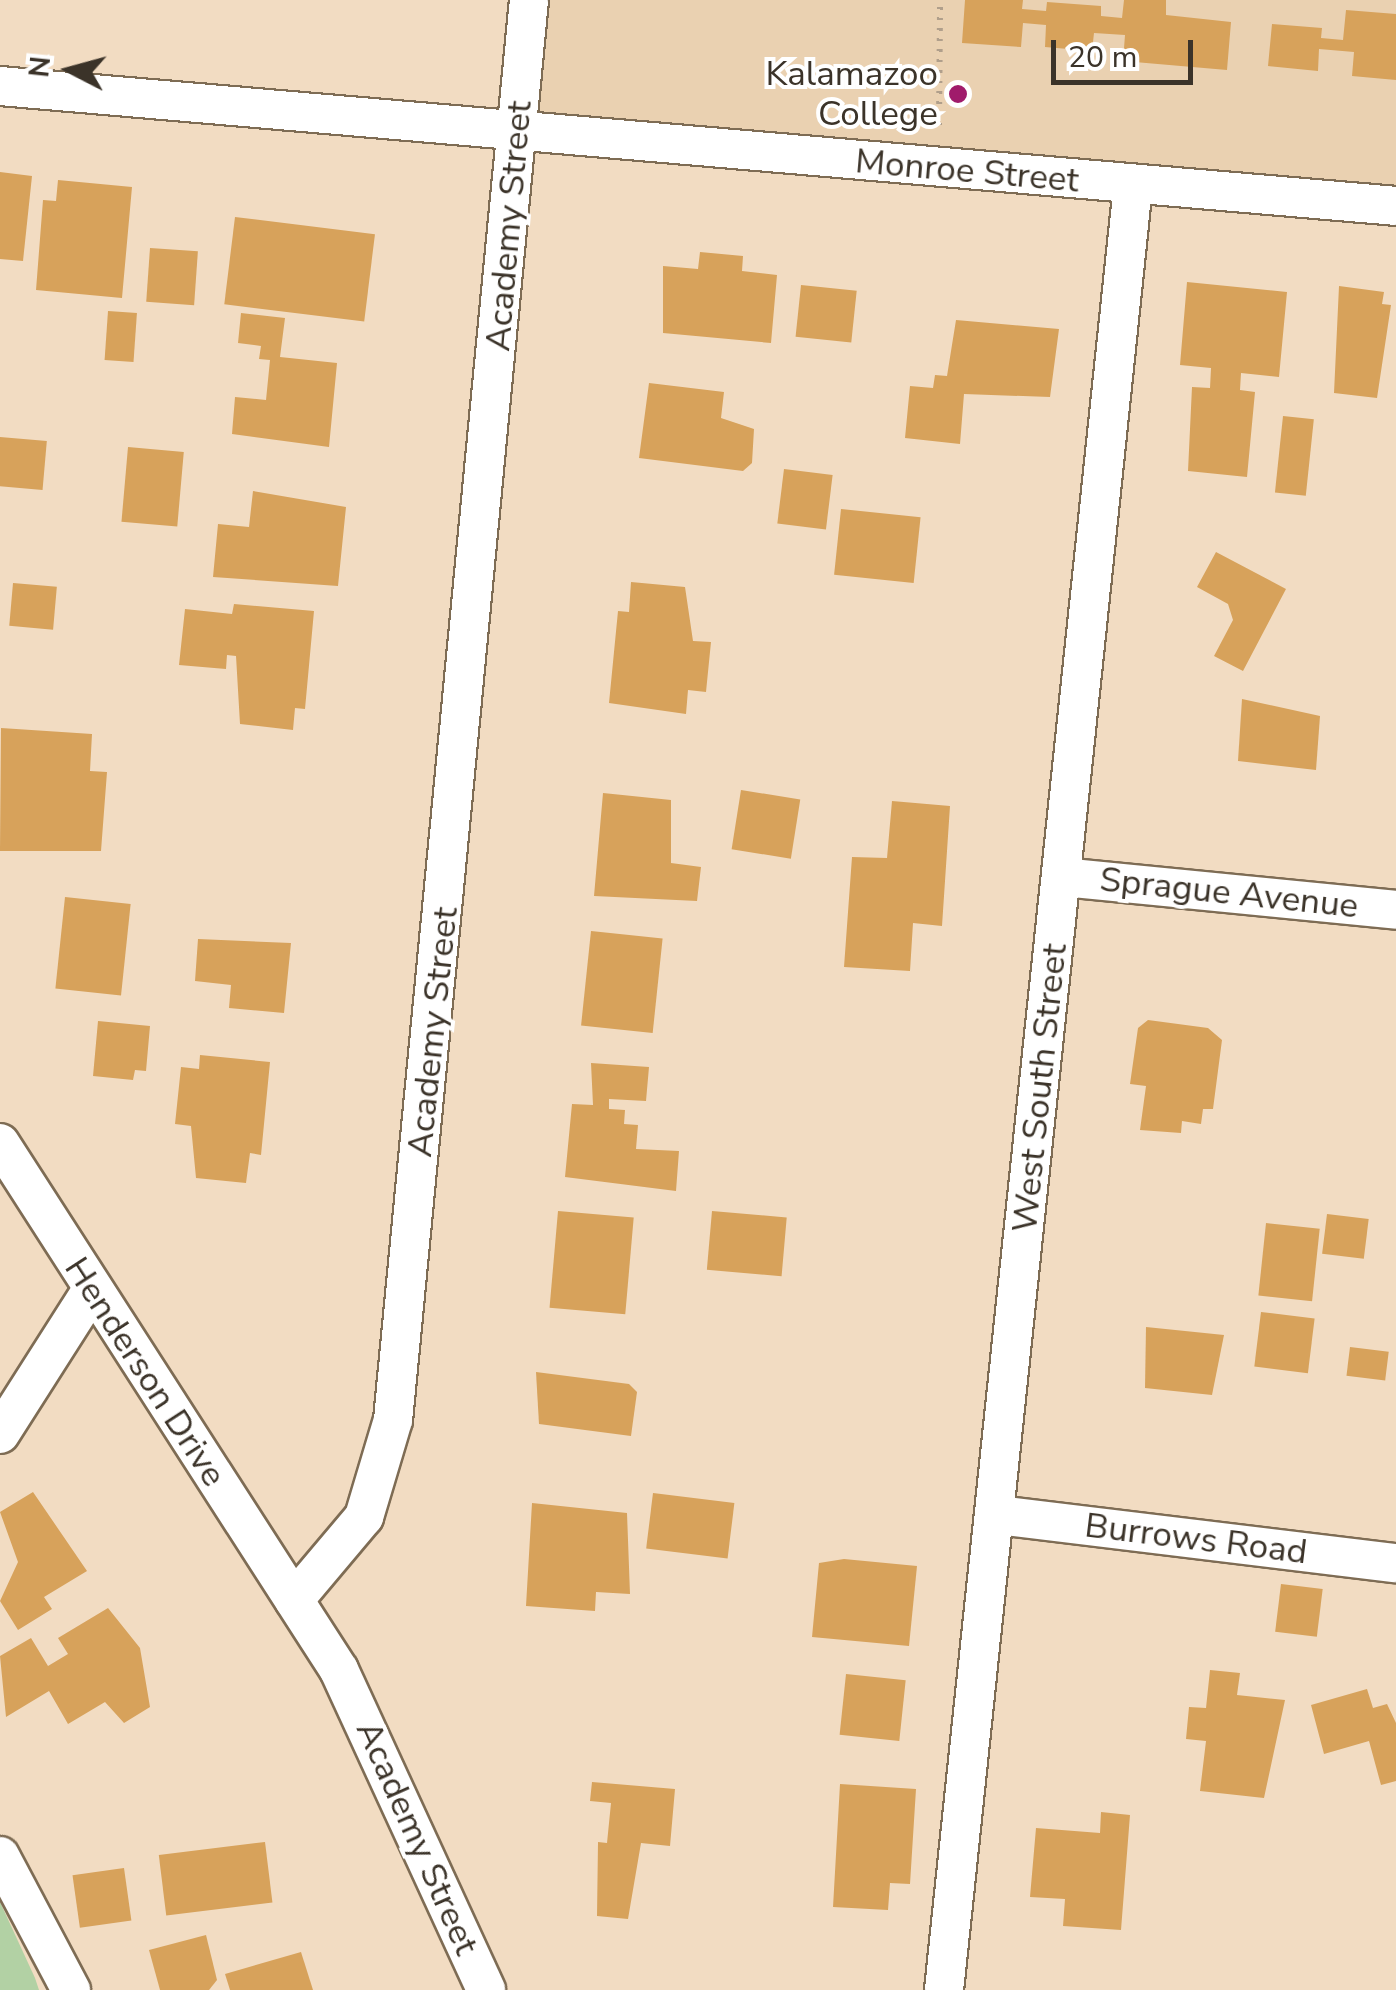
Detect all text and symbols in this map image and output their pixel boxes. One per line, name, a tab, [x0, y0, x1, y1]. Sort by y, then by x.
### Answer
north arrow	[20, 20, 120, 120]
scale bar	[1056, 20, 1198, 82]
text: 20 m	[1068, 37, 1137, 78]
place label: Kalamazoo College	[765, 53, 938, 135]
text: N	[20, 54, 60, 79]
marker: Kalamazoo College	[947, 83, 969, 105]
street label: Academy Street	[477, 99, 541, 353]
street label: Monroe Street	[854, 140, 1080, 202]
street label: Sprague Avenue	[1098, 859, 1360, 927]
street label: Academy Street	[399, 905, 467, 1159]
street label: West South Street	[1004, 941, 1076, 1235]
street label: Henderson Drive	[55, 1250, 235, 1494]
street label: Burrows Road	[1082, 1505, 1310, 1573]
street label: Academy Street	[347, 1715, 487, 1961]

